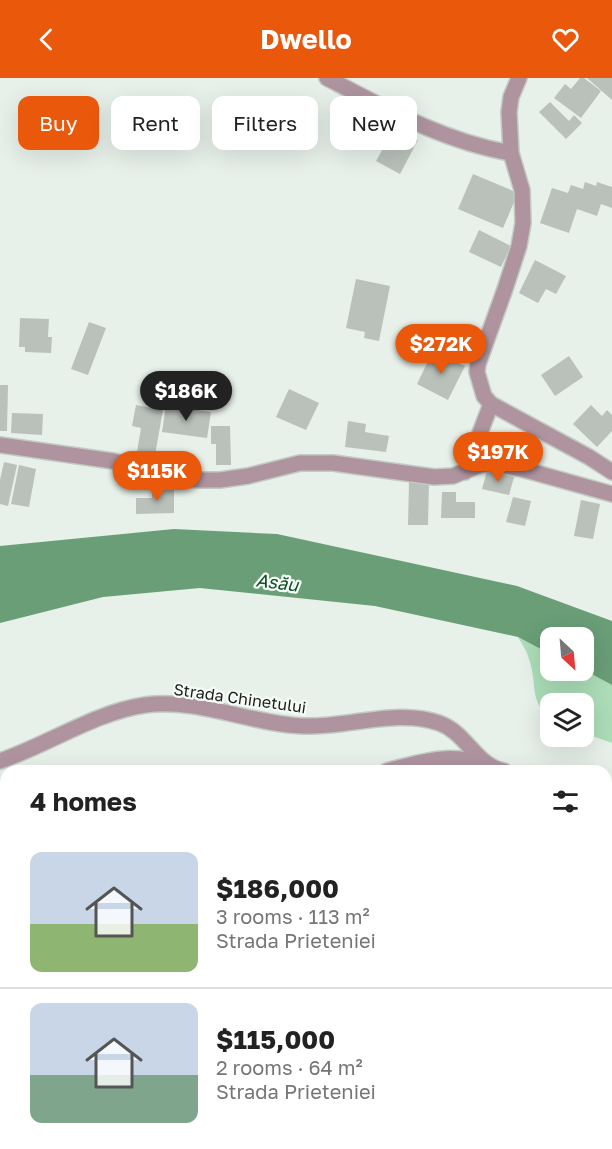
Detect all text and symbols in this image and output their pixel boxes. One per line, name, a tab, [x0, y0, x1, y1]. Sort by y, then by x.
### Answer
icon: back	[30, 23, 63, 56]
text: Dwello	[260, 23, 352, 55]
icon: heart	[549, 23, 582, 56]
chip: Buy	[18, 96, 99, 150]
chip: Rent	[111, 96, 200, 150]
chip: Filters	[212, 96, 318, 150]
chip: New	[330, 96, 417, 150]
pin: $272K	[399, 324, 483, 375]
text: $272K	[409, 331, 473, 355]
pin: $186K	[144, 371, 228, 422]
text: $186K	[154, 378, 218, 402]
pin: $197K	[456, 432, 540, 483]
text: $197K	[467, 439, 529, 463]
pin: $115K	[115, 451, 199, 502]
text: $115K	[127, 458, 187, 482]
water label: Asău	[255, 568, 301, 596]
north arrow	[540, 627, 594, 681]
map controls	[540, 627, 594, 747]
street label: Strada Chinetului	[172, 679, 308, 717]
button: layers	[540, 693, 594, 747]
icon: filters	[549, 785, 582, 818]
text: 4 homes	[30, 786, 137, 817]
text: $186,000	[216, 873, 339, 904]
icon: home	[78, 876, 150, 948]
text: 3 rooms · 113 m²	[216, 904, 370, 928]
text: Strada Prieteniei	[216, 928, 376, 952]
text: $115,000	[216, 1024, 335, 1055]
icon: home	[78, 1027, 150, 1099]
text: 2 rooms · 64 m²	[216, 1055, 363, 1079]
text: Strada Prieteniei	[216, 1079, 376, 1103]

